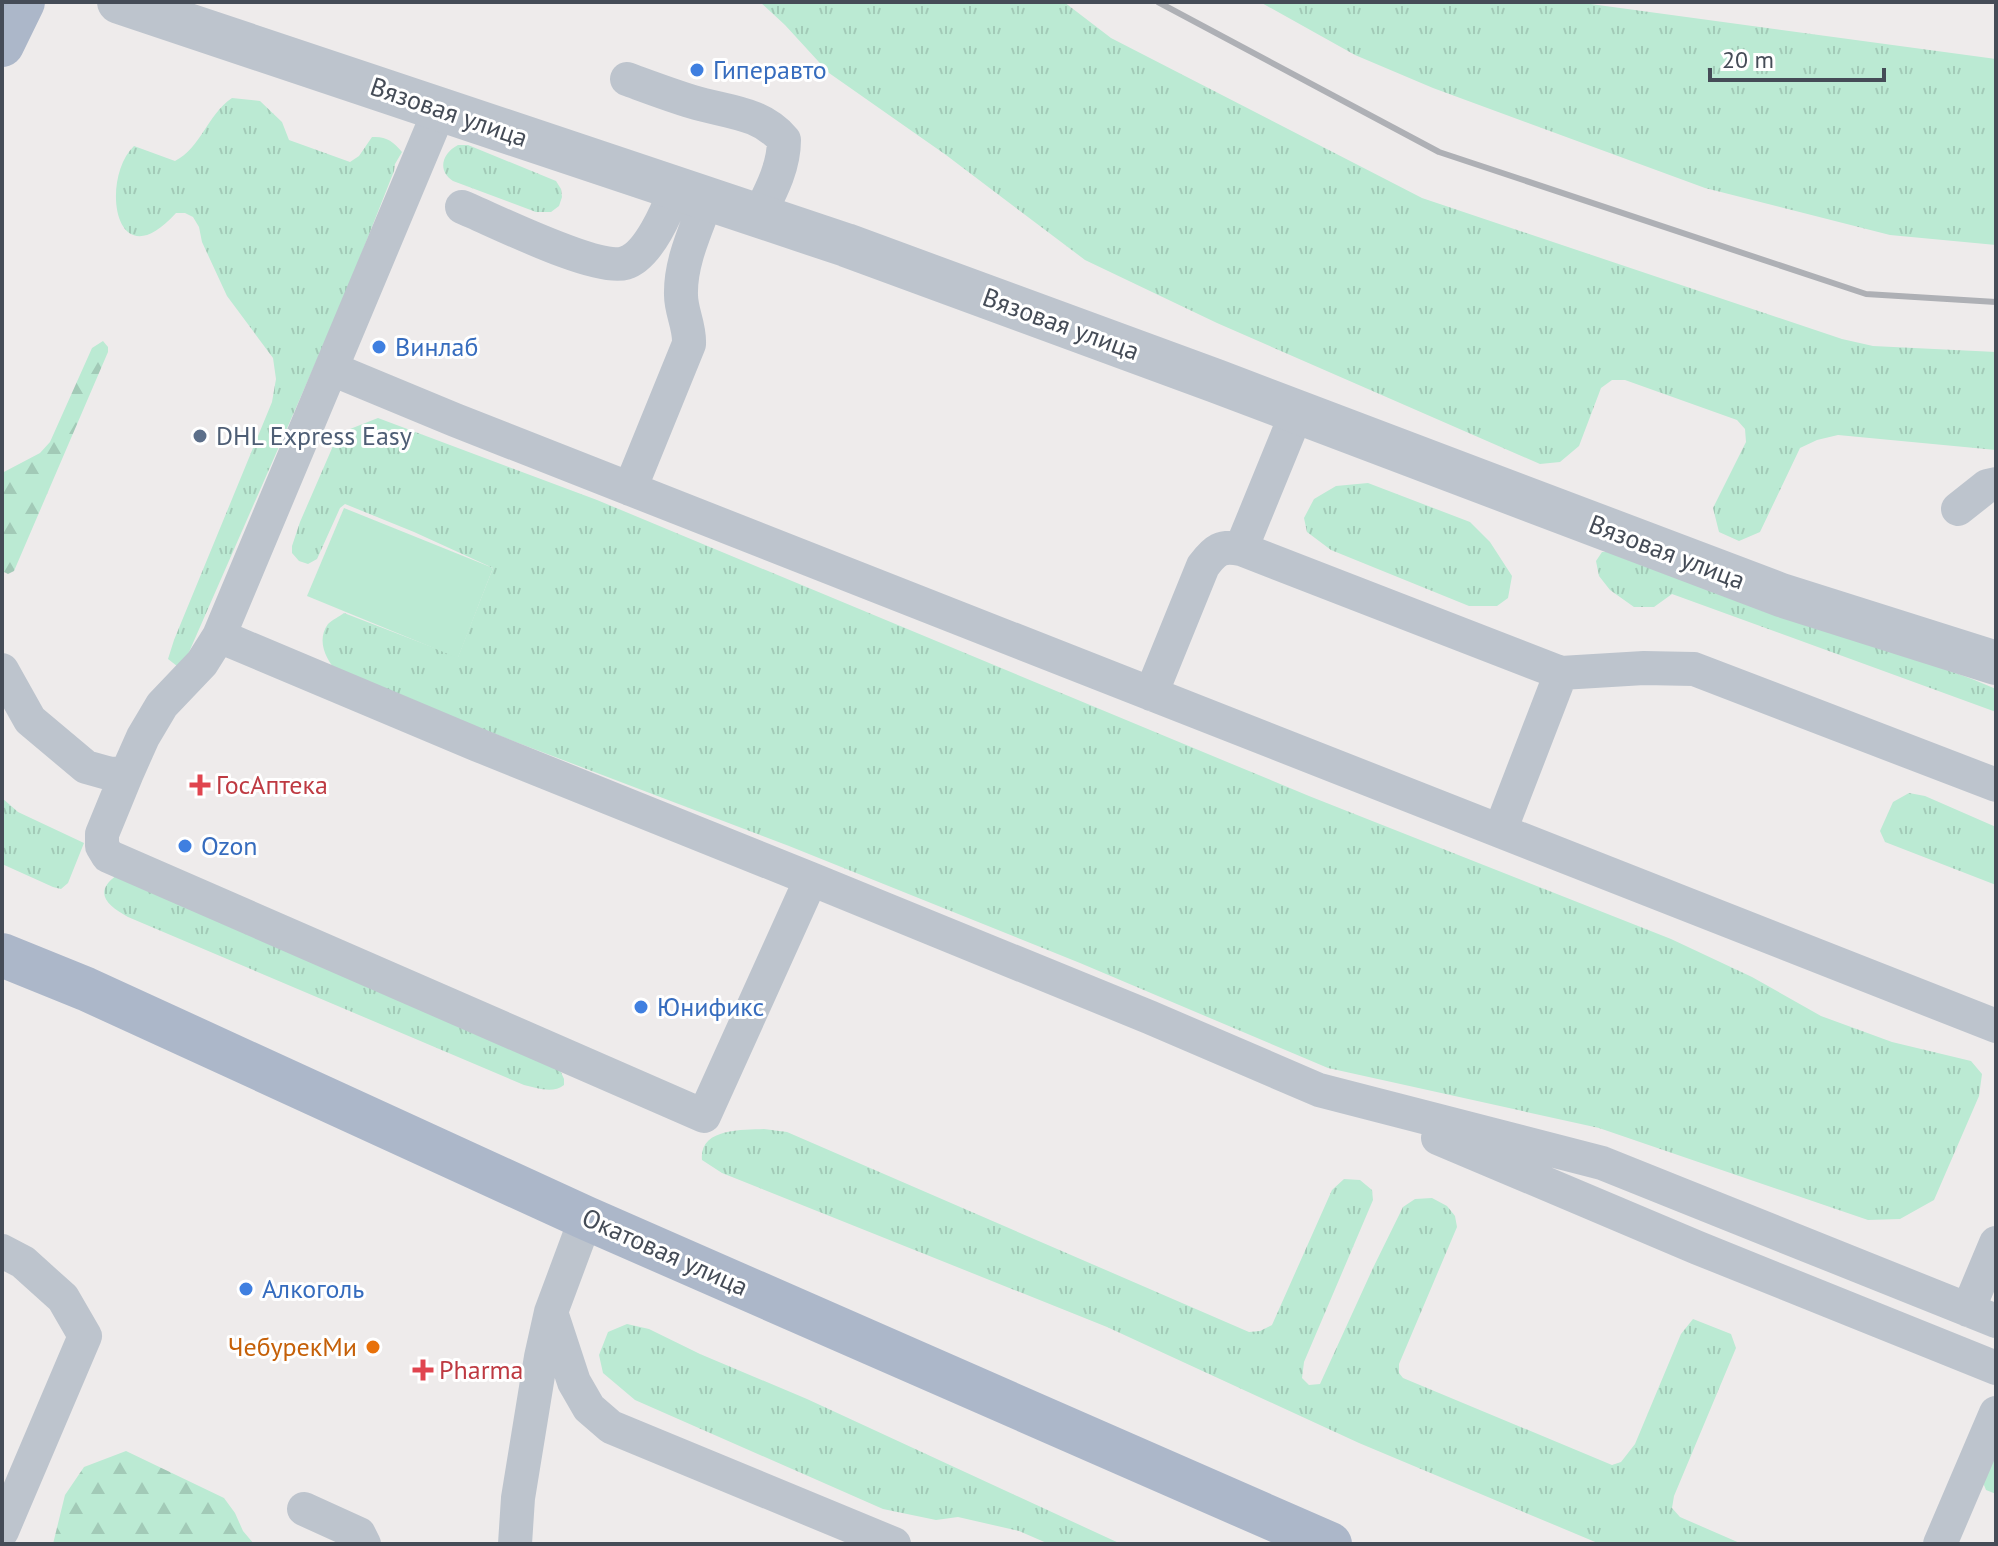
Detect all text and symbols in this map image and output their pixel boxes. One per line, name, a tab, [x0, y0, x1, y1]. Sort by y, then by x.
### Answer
scale bar	[1710, 32, 1884, 82]
text: 20 m	[1722, 44, 1774, 75]
place label: Гиперавто	[713, 53, 827, 86]
marker: Гиперавто	[688, 61, 706, 79]
street label: Вязовая улица	[366, 69, 532, 154]
street label: Вязовая улица	[978, 280, 1144, 367]
place label: Винлаб	[395, 330, 478, 363]
marker: Винлаб	[370, 338, 388, 356]
place label: DHL Express Easy	[216, 419, 412, 452]
marker: DHL Express Easy	[191, 427, 209, 445]
street label: Вязовая улица	[1585, 507, 1750, 596]
place label: ГосАптека	[216, 768, 328, 801]
marker: ГосАптека	[191, 776, 209, 794]
place label: Ozon	[201, 829, 258, 862]
marker: Ozon	[176, 837, 194, 855]
place label: Юнификс	[657, 990, 764, 1023]
marker: Юнификс	[632, 998, 650, 1016]
street label: Окатовая улица	[577, 1200, 753, 1303]
place label: Алкоголь	[262, 1272, 364, 1305]
marker: Алкоголь	[237, 1280, 255, 1298]
place label: ЧебурекМи	[228, 1330, 357, 1363]
marker: ЧебурекМи	[364, 1338, 382, 1356]
place label: Pharma	[439, 1353, 524, 1386]
marker: Pharma	[414, 1361, 432, 1379]

